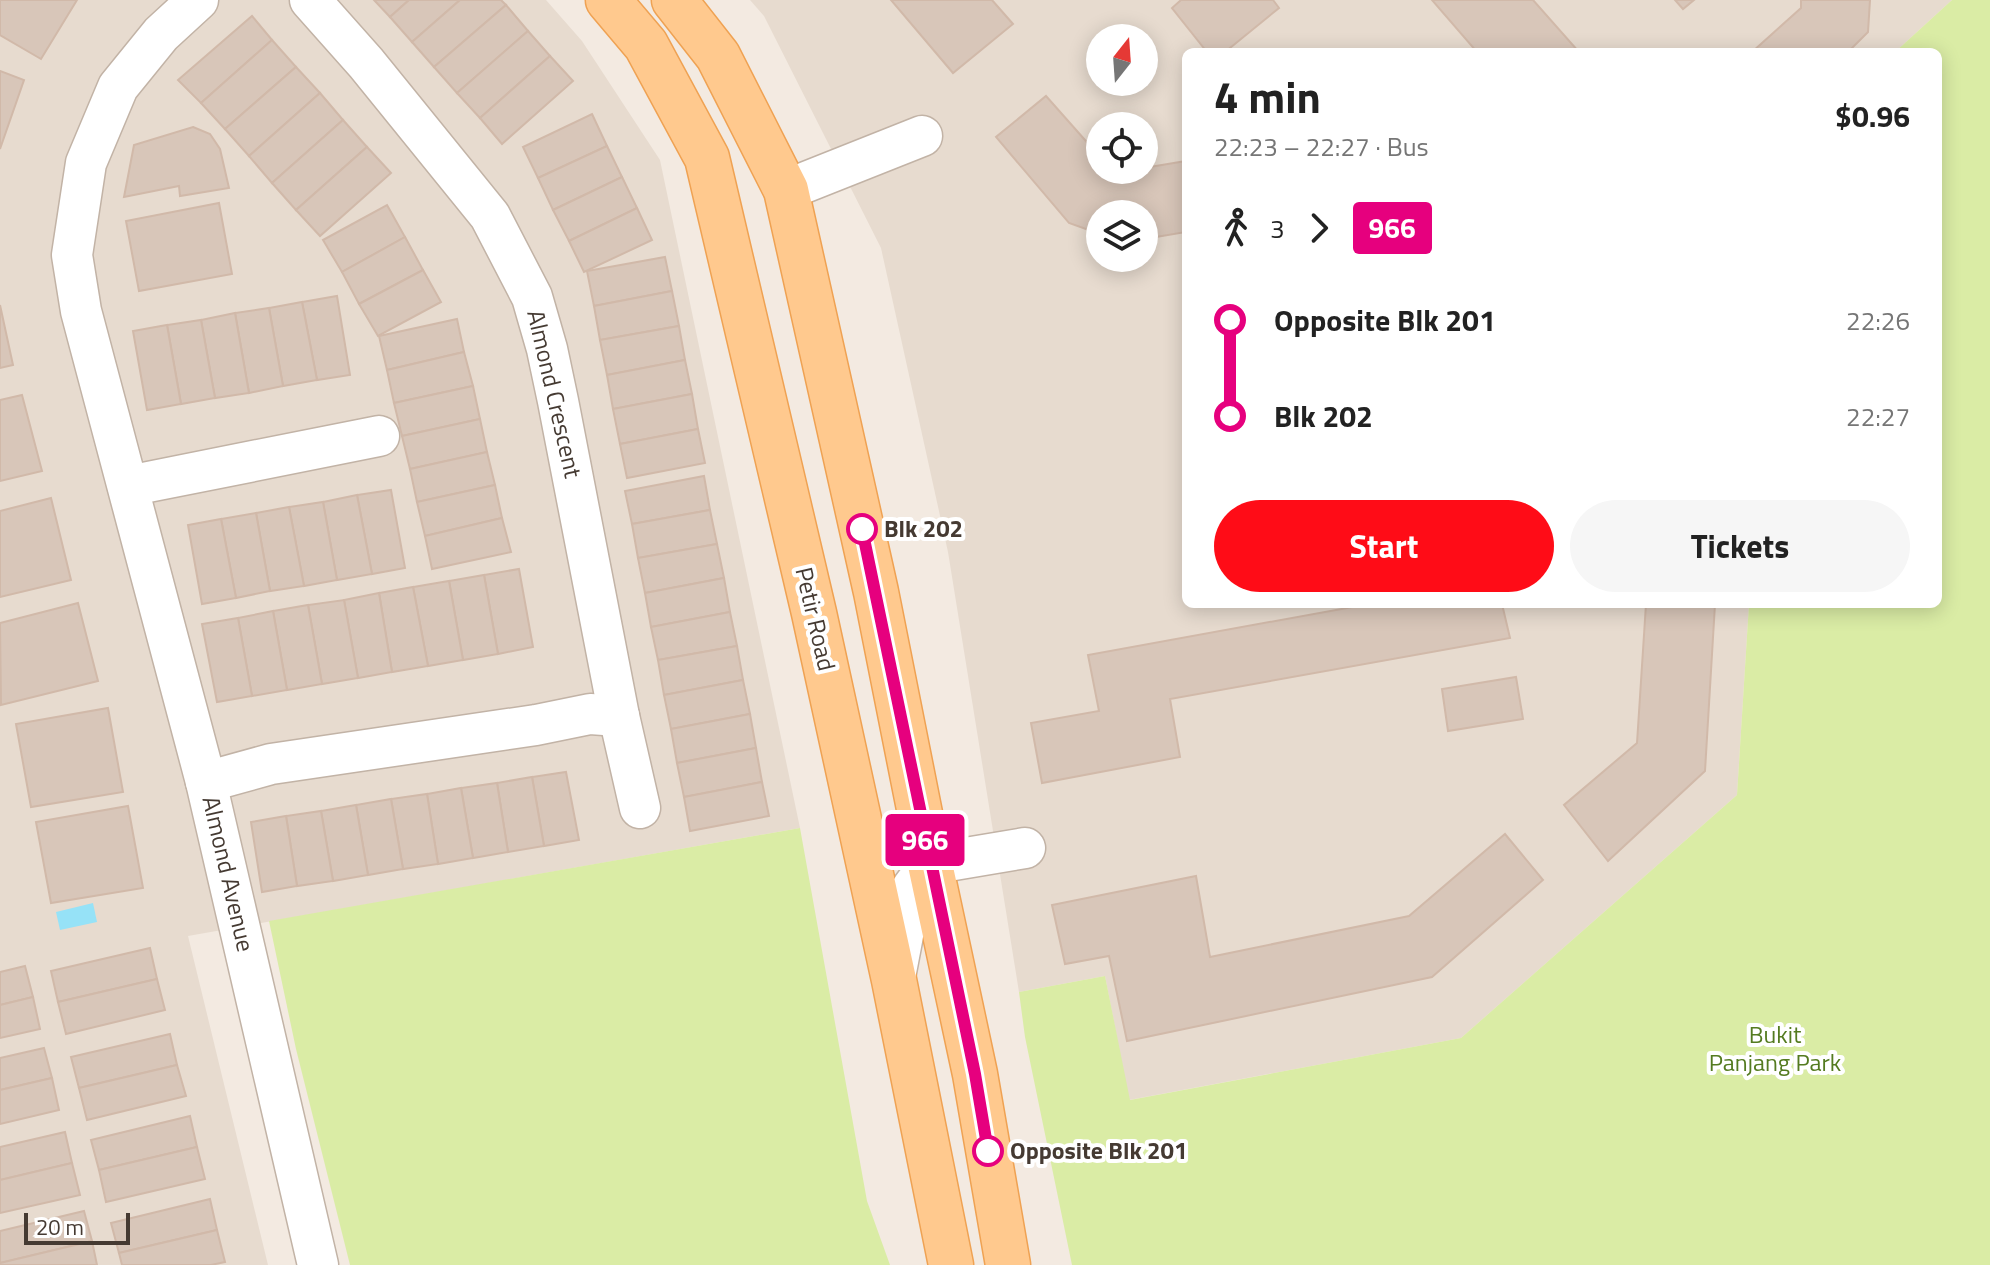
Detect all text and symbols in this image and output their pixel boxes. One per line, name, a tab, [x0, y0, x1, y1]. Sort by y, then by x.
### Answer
north arrow	[1086, 24, 1158, 96]
map controls	[1086, 24, 1158, 272]
text: 4 min	[1214, 63, 1321, 130]
text: $0.96	[1835, 93, 1910, 139]
button: locate	[1086, 112, 1158, 184]
text: 22:23 – 22:27 · Bus	[1214, 127, 1429, 166]
button: layers	[1086, 200, 1158, 272]
icon: walk	[1214, 206, 1258, 250]
icon: forward	[1297, 206, 1341, 250]
text: 966	[1369, 206, 1416, 249]
text: 3	[1270, 209, 1285, 248]
text: Opposite Blk 201	[1274, 297, 1496, 343]
text: 22:26	[1846, 301, 1910, 340]
street label: Almond Crescent	[518, 306, 592, 482]
text: Blk 202	[1274, 393, 1373, 439]
text: 22:27	[1846, 397, 1910, 436]
button: Start	[1214, 500, 1554, 592]
button: Tickets	[1570, 500, 1910, 592]
place label: Blk 202	[884, 510, 963, 546]
marker: Blk 202	[847, 514, 877, 544]
street label: Petir Road	[787, 563, 845, 674]
street label: Almond Avenue	[194, 792, 264, 955]
line badge: 966	[879, 814, 971, 866]
text: 966	[901, 818, 949, 861]
park label: Bukit Panjang Park	[1709, 1016, 1842, 1080]
place label: Opposite Blk 201	[1010, 1132, 1187, 1168]
marker: Opposite Blk 201	[973, 1136, 1003, 1166]
scale bar	[24, 1209, 130, 1245]
text: 20 m	[36, 1210, 84, 1244]

